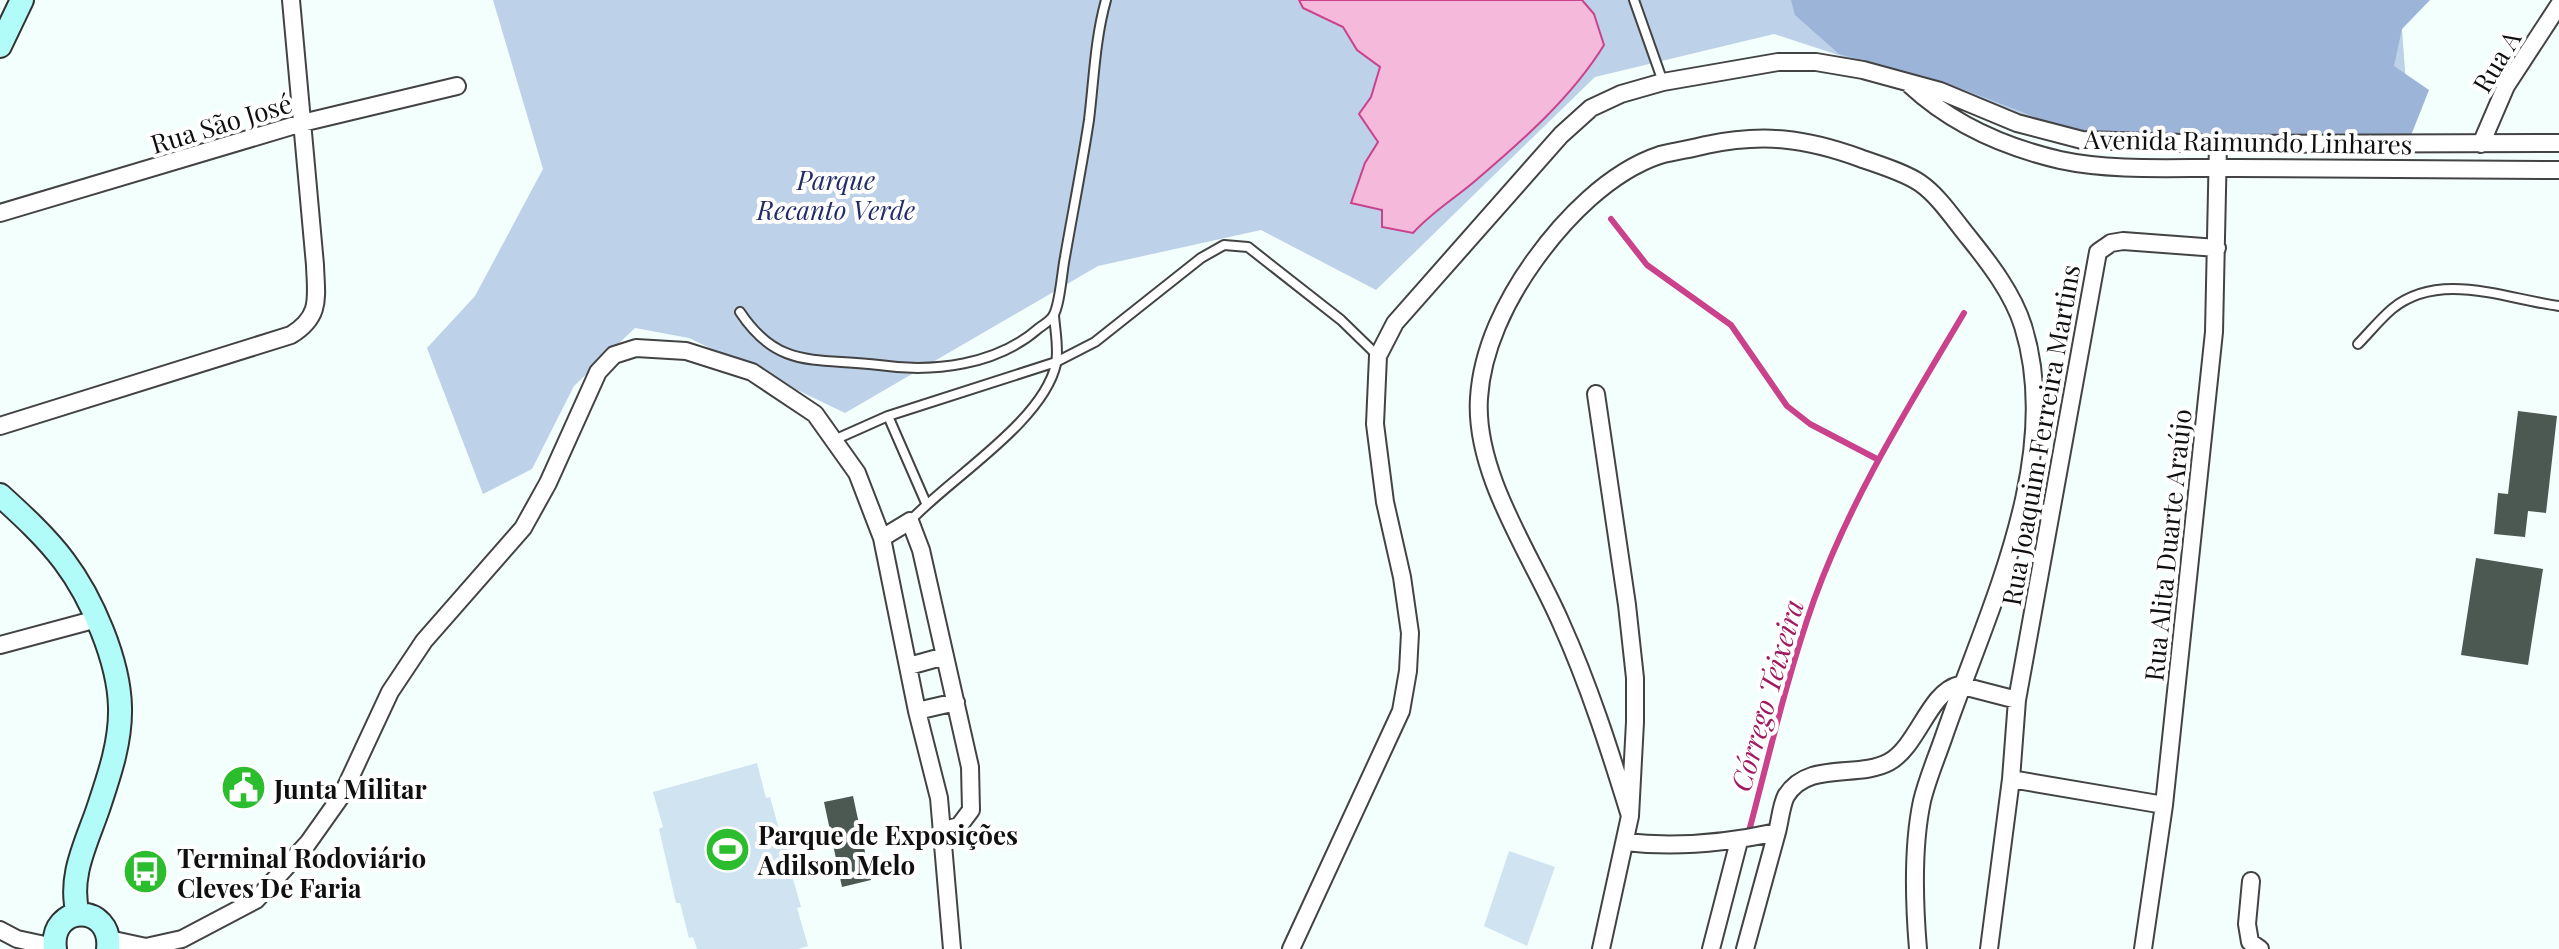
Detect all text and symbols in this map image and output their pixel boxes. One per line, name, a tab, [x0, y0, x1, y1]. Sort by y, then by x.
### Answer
street label: Rua A	[2464, 23, 2528, 99]
street label: Rua São José	[146, 85, 296, 161]
street label: Avenida Raimundo Linhares	[2082, 121, 2413, 161]
park label: Parque Recanto Verde	[756, 162, 915, 227]
street label: Rua Joaquim Ferreira Martins	[1993, 262, 2087, 608]
street label: Rua Alita Duarte Araújo	[2135, 407, 2199, 683]
water label: Córrego Teixeira	[1721, 595, 1811, 795]
public building icon: Junta Militar	[219, 764, 267, 812]
place label: Junta Militar	[273, 771, 427, 806]
place label: Parque de Exposições Adilson Melo	[757, 817, 1018, 882]
sports icon: Parque de Exposições Adilson Melo	[703, 825, 751, 873]
place label: Terminal Rodoviário Cleves De Faria	[177, 840, 426, 905]
bus stop icon: Terminal Rodoviário Cleves De Faria	[122, 848, 170, 896]

